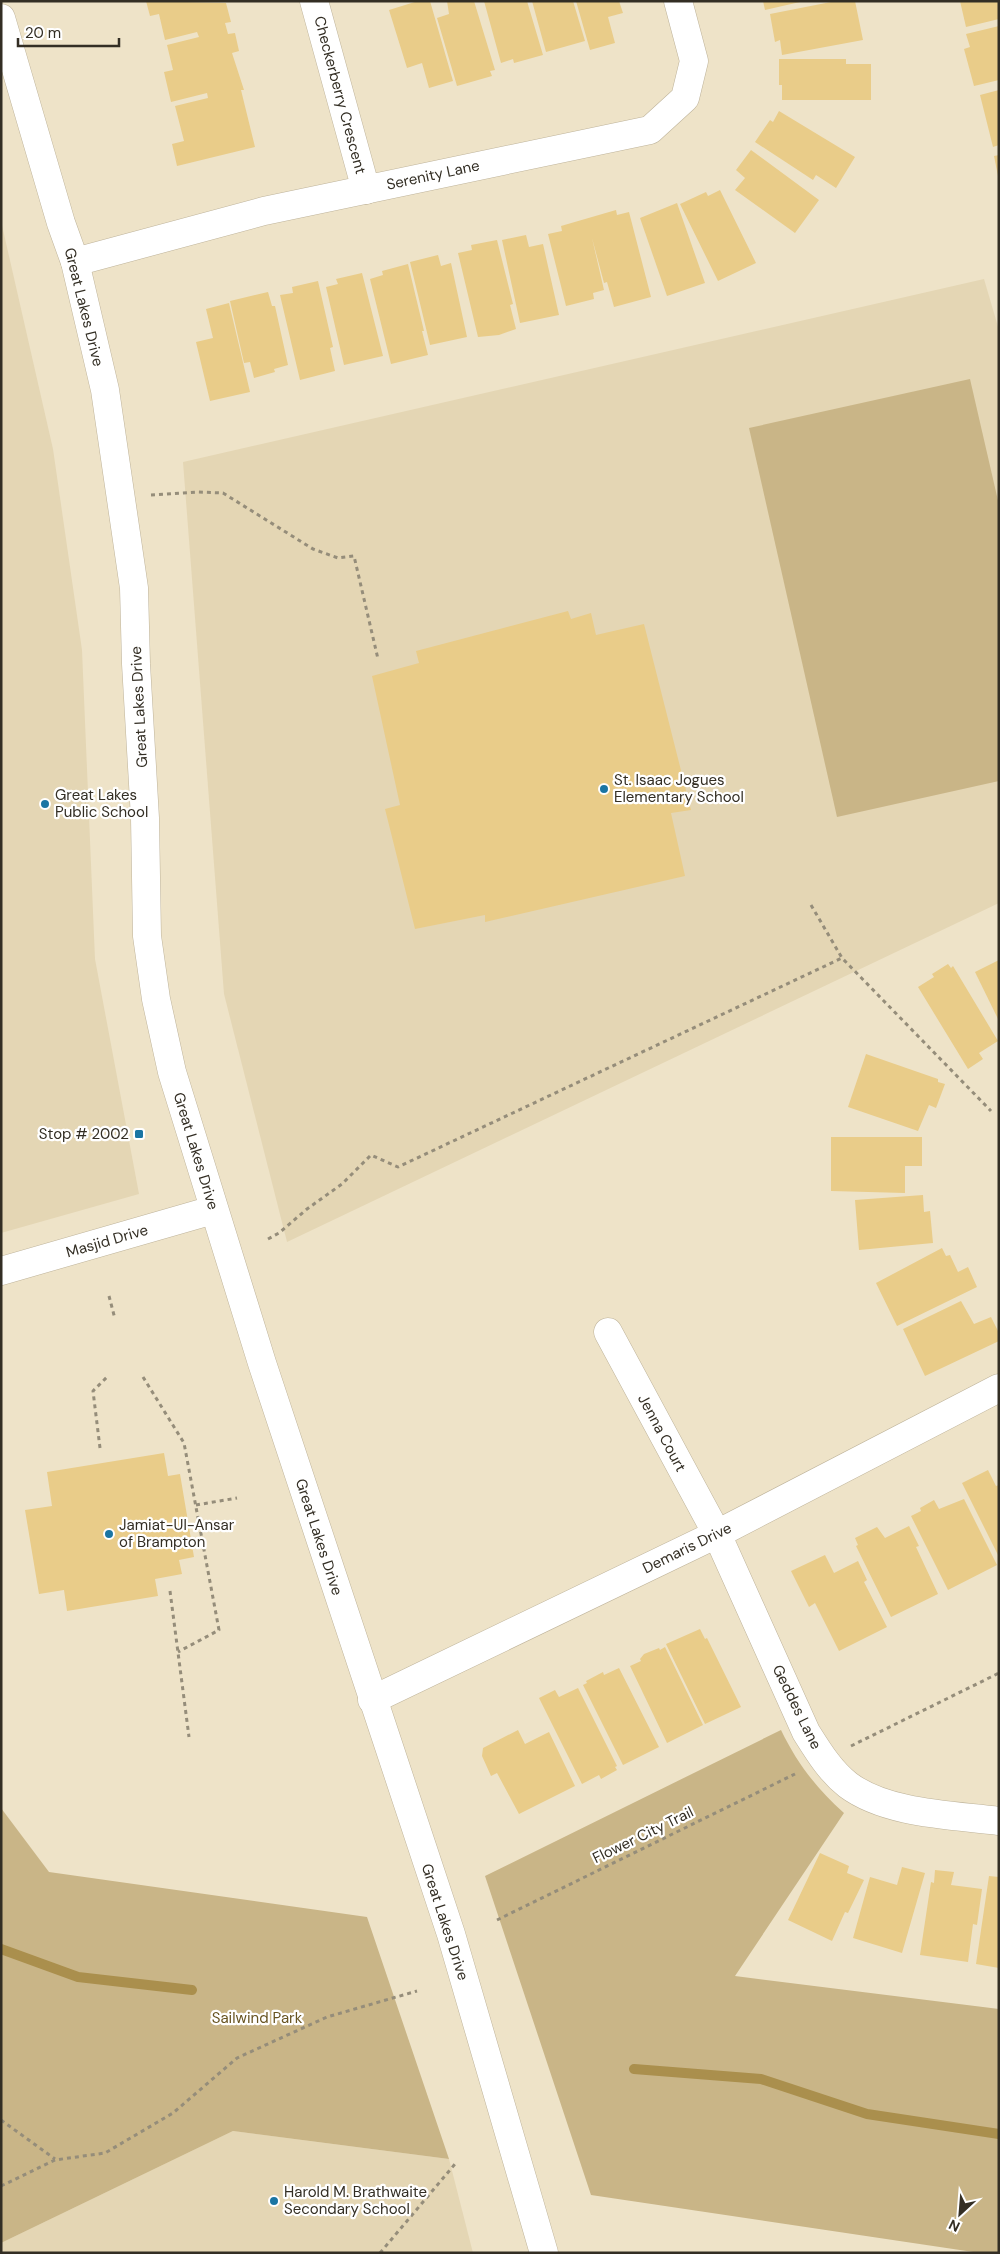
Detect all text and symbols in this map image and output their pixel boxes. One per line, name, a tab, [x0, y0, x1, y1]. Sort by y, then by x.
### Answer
street label: Checkerberry Crescent	[309, 14, 371, 176]
scale bar	[18, 15, 119, 47]
text: 20 m	[25, 23, 61, 43]
street label: Serenity Lane	[385, 155, 481, 195]
street label: Great Lakes Drive	[60, 246, 108, 368]
street label: Great Lakes Drive	[126, 646, 152, 768]
place label: St. Isaac Jogues Elementary School	[614, 770, 744, 807]
marker: St. Isaac Jogues Elementary School	[598, 783, 610, 795]
place label: Great Lakes Public School	[55, 785, 148, 822]
marker: Great Lakes Public School	[39, 798, 51, 810]
street label: Great Lakes Drive	[169, 1090, 223, 1212]
place label: Stop # 2002	[39, 1124, 129, 1144]
marker: Stop # 2002	[133, 1128, 145, 1140]
street label: Masjid Drive	[64, 1220, 150, 1262]
street label: Jenna Court	[633, 1391, 691, 1475]
street label: Great Lakes Drive	[291, 1476, 347, 1598]
place label: Jamiat-Ul-Ansar of Brampton	[119, 1515, 235, 1552]
street label: Demaris Drive	[639, 1518, 735, 1578]
marker: Jamiat-Ul-Ansar of Brampton	[103, 1528, 115, 1540]
street label: Geddes Lane	[768, 1661, 826, 1753]
street label: Flower City Trail	[589, 1802, 697, 1868]
street label: Great Lakes Drive	[417, 1861, 473, 1983]
park label: Sailwind Park	[212, 2008, 303, 2028]
place label: Harold M. Brathwaite Secondary School	[284, 2182, 427, 2219]
north arrow	[935, 2189, 985, 2239]
marker: Harold M. Brathwaite Secondary School	[268, 2195, 280, 2207]
text: N	[946, 2215, 963, 2236]

